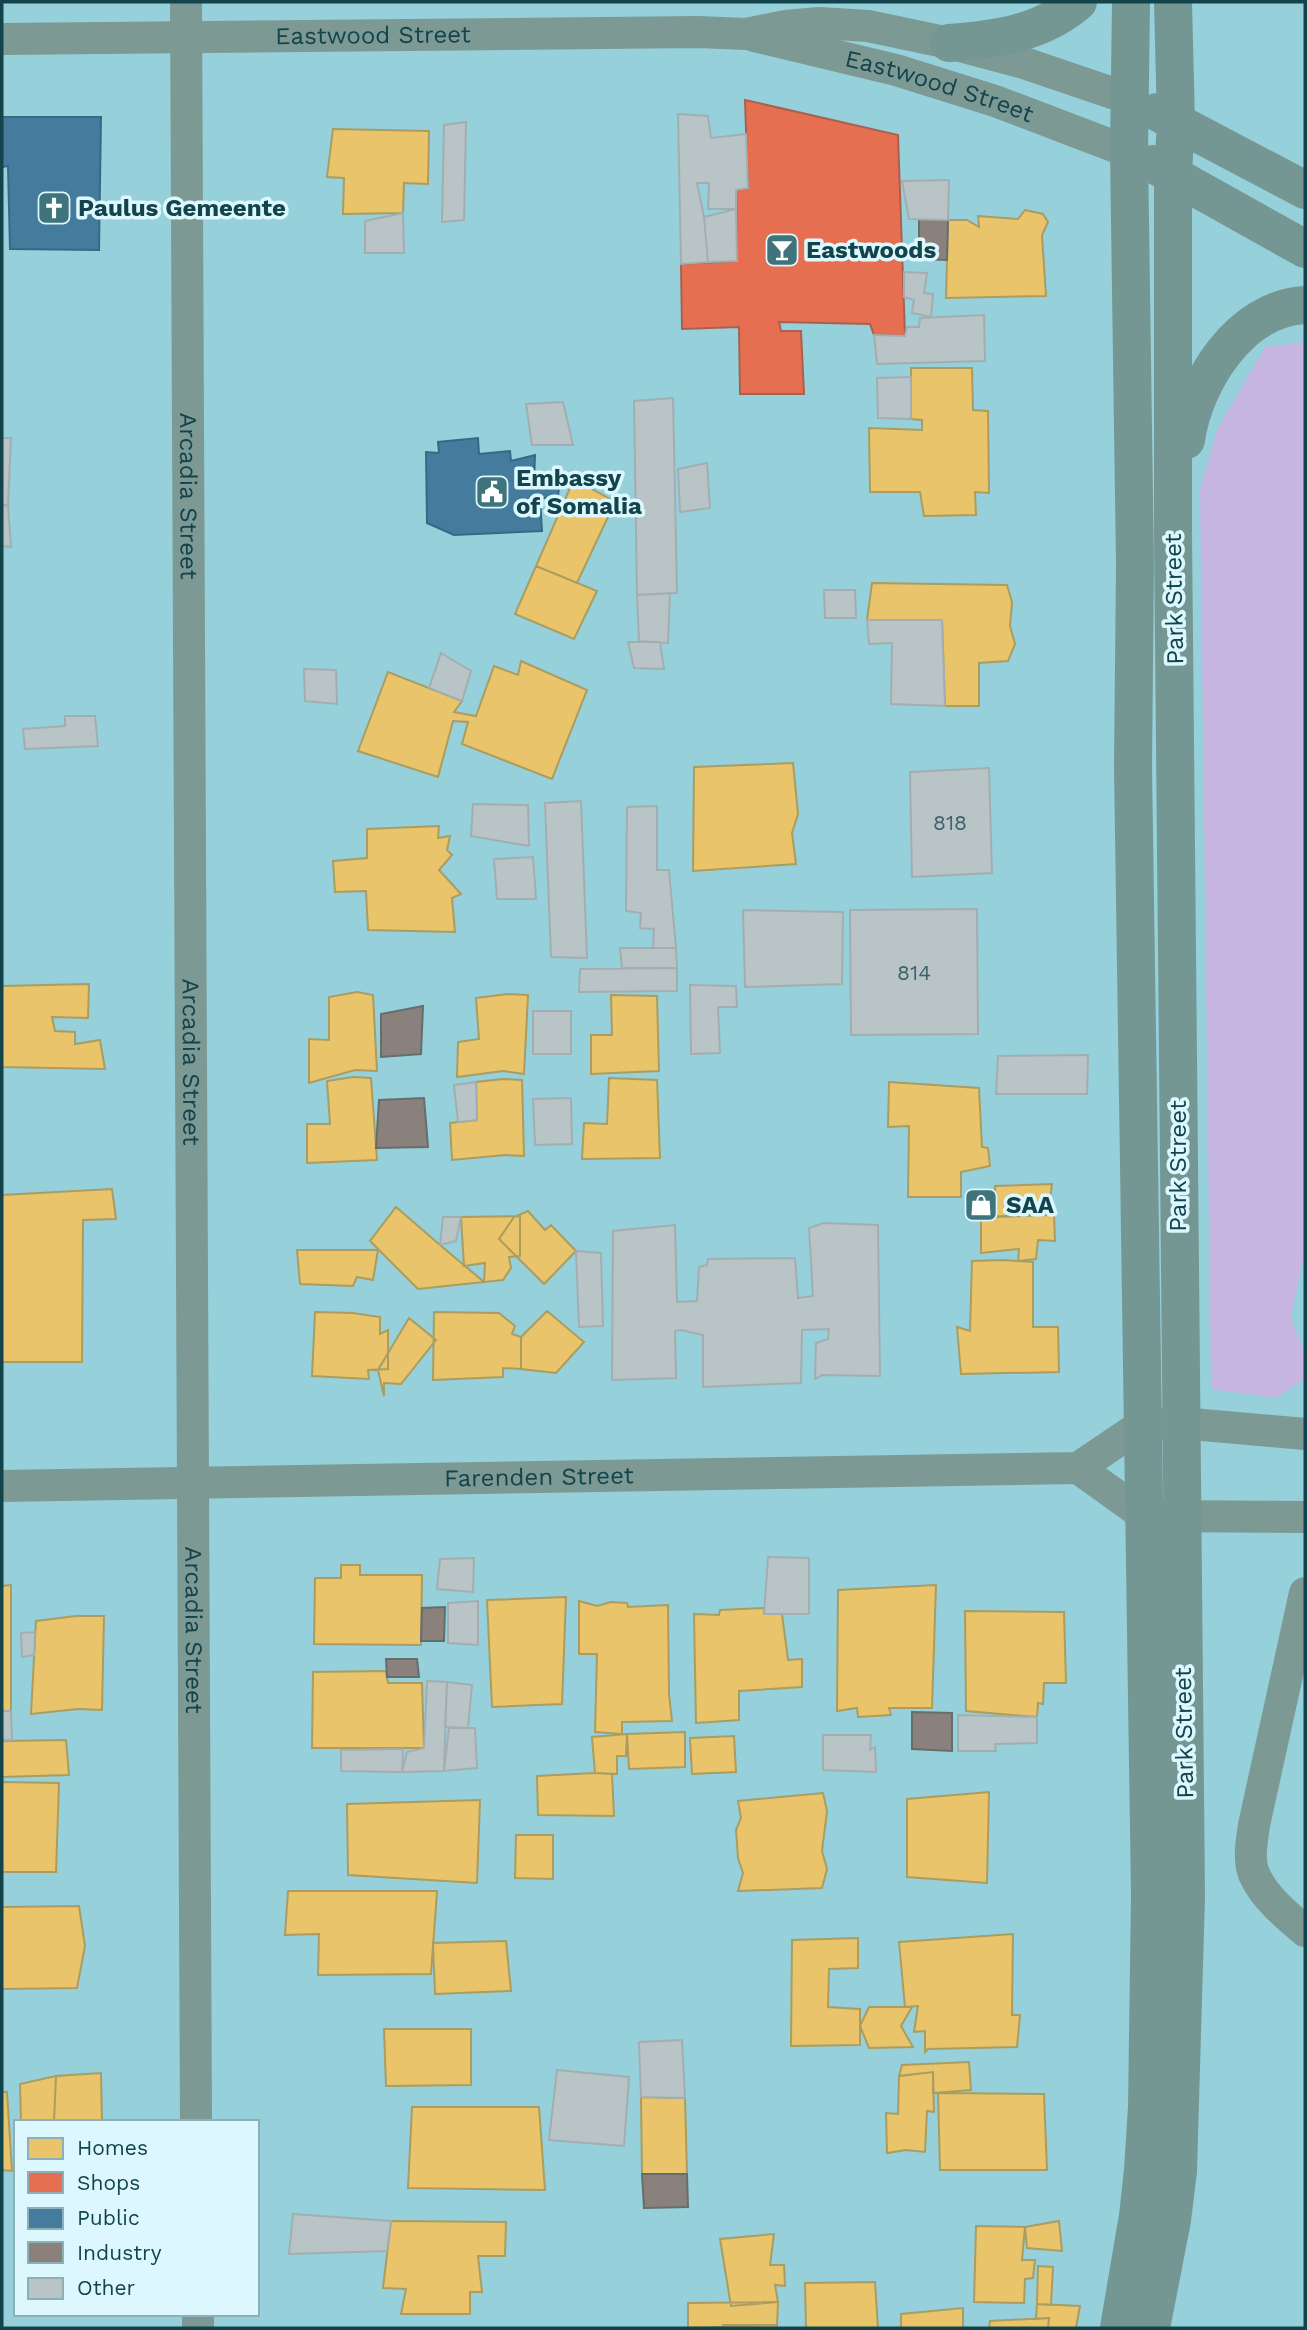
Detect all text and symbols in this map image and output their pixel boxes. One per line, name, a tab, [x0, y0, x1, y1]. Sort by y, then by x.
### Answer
street label: Eastwood Street	[275, 20, 471, 50]
street label: Eastwood Street	[842, 44, 1037, 128]
church icon: Paulus Gemeente	[35, 189, 73, 227]
place label: Paulus Gemeente	[78, 194, 286, 222]
bar icon: Eastwoods	[763, 231, 801, 269]
place label: Eastwoods	[806, 236, 936, 264]
street label: Arcadia Street	[174, 412, 203, 580]
place label: Embassy of Somalia	[516, 464, 642, 520]
public building icon: Embassy of Somalia	[473, 473, 511, 511]
street label: Park Street	[1159, 533, 1189, 665]
house number: 818	[933, 810, 967, 835]
house number: 814	[897, 960, 931, 985]
street label: Arcadia Street	[177, 978, 205, 1146]
street label: Park Street	[1164, 1100, 1192, 1232]
shop icon: SAA	[962, 1186, 1000, 1224]
place label: SAA	[1006, 1191, 1055, 1219]
street label: Farenden Street	[444, 1461, 634, 1493]
street label: Arcadia Street	[179, 1546, 208, 1714]
street label: Park Street	[1169, 1667, 1199, 1799]
legend	[14, 2120, 259, 2316]
text: Homes	[77, 2135, 148, 2160]
text: Shops	[77, 2170, 140, 2195]
text: Public	[77, 2205, 140, 2230]
text: Industry	[77, 2240, 162, 2265]
text: Other	[77, 2275, 136, 2300]

